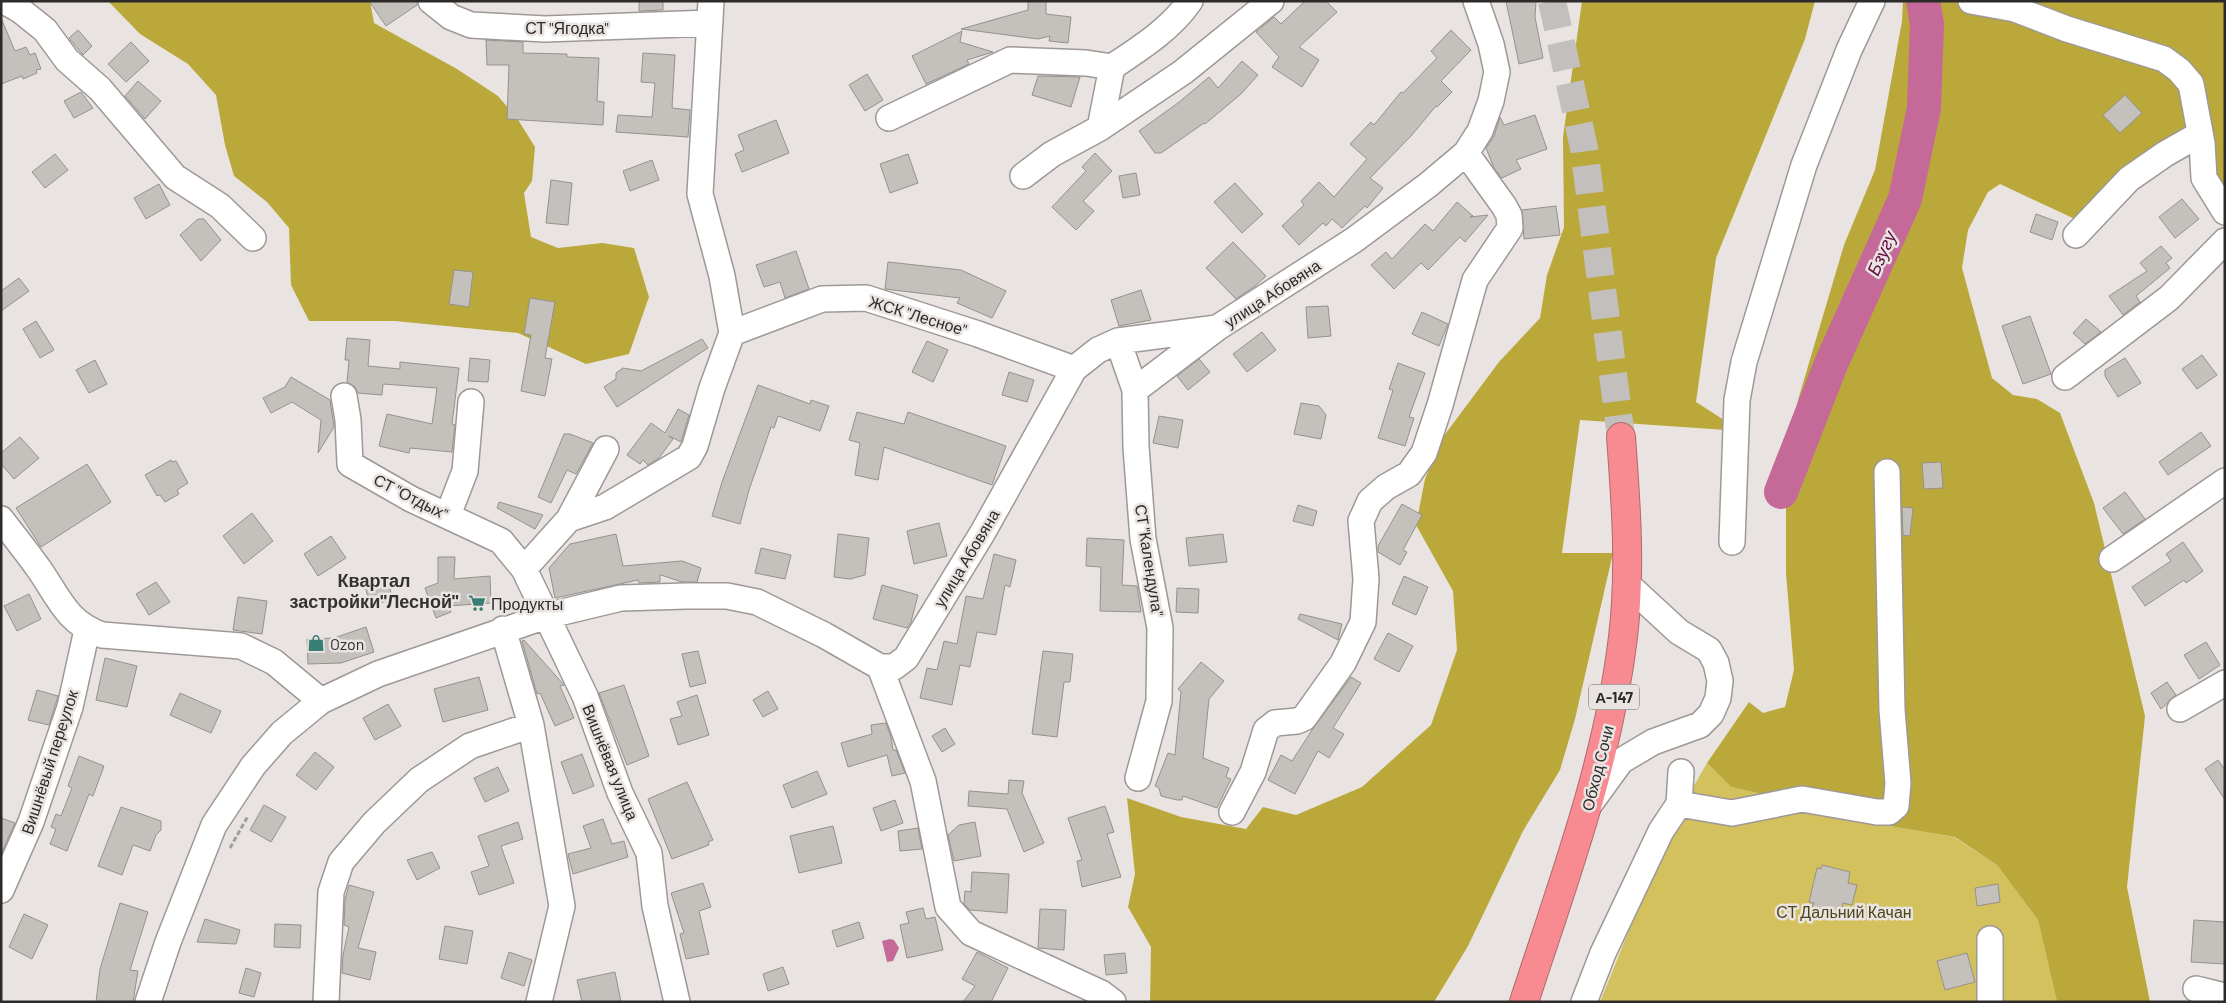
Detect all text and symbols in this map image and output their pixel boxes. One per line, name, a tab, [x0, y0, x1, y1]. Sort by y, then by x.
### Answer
street label: СТ "Ягодка"	[525, 18, 609, 37]
water label: Бзугу	[1862, 226, 1901, 279]
street label: улица Абовяна	[1220, 255, 1324, 331]
street label: ЖСК "Лесное"	[867, 291, 969, 339]
street label: СТ "Отдых"	[371, 469, 451, 523]
street label: СТ "Календула"	[1132, 503, 1168, 617]
street label: улица Абовяна	[929, 506, 1003, 610]
district label: Квартал застройки"Лесной"	[290, 569, 459, 612]
supermarket icon: Продукты	[467, 593, 487, 613]
place label: Продукты	[491, 594, 563, 613]
shop icon: Ozon	[306, 633, 326, 653]
place label: Ozon	[330, 634, 364, 653]
road number: А-147	[1589, 684, 1639, 710]
street label: Вишнёвый переулок	[17, 687, 82, 837]
street label: Вишнёвая улица	[579, 701, 643, 823]
street label: Обход Сочи	[1577, 723, 1617, 813]
park label: СТ Дальний Качан	[1776, 902, 1912, 921]

